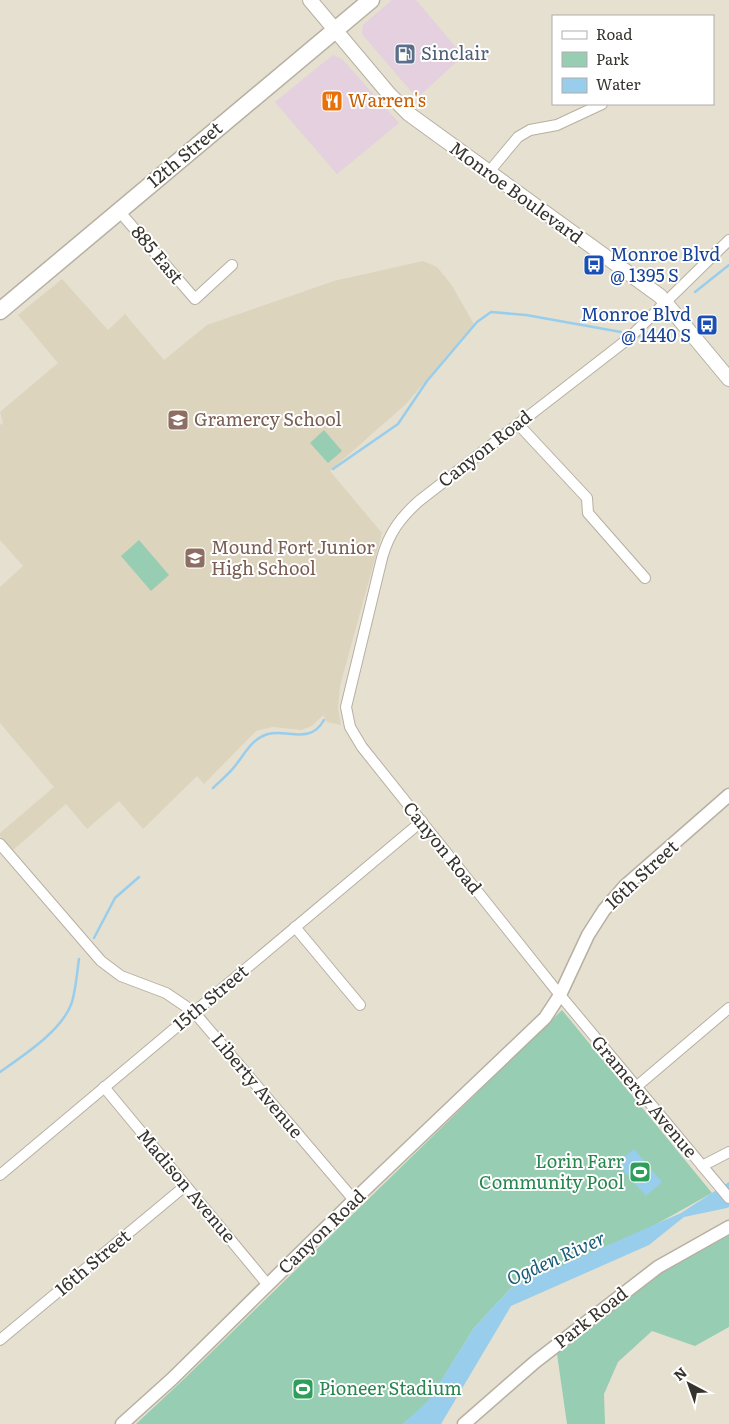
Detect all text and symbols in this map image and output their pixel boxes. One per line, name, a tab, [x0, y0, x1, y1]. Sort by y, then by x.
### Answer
legend	[552, 15, 714, 105]
text: Road	[596, 22, 632, 45]
place label: Sinclair	[421, 39, 489, 66]
fuel station icon: Sinclair	[393, 42, 417, 66]
text: Park	[596, 47, 630, 70]
text: Water	[596, 72, 641, 95]
place label: Warren's	[348, 86, 426, 113]
restaurant icon: Warren's	[320, 89, 344, 113]
street label: 12th Street	[141, 114, 228, 193]
street label: Monroe Boulevard	[444, 134, 589, 250]
street label: 885 East	[126, 219, 191, 290]
place label: Monroe Blvd @ 1395 S	[610, 240, 720, 288]
bus stop icon: Monroe Blvd @ 1395 S	[582, 253, 606, 277]
place label: Monroe Blvd @ 1440 S	[581, 300, 691, 348]
bus stop icon: Monroe Blvd @ 1440 S	[695, 313, 719, 337]
street label: Canyon Road	[432, 403, 537, 493]
place label: Gramercy School	[194, 405, 342, 432]
school or university icon: Gramercy School	[166, 408, 190, 432]
place label: Mound Fort Junior High School	[211, 533, 375, 581]
school or university icon: Mound Fort Junior High School	[183, 546, 207, 570]
street label: Canyon Road	[397, 795, 489, 899]
street label: 16th Street	[598, 832, 684, 915]
street label: 15th Street	[167, 957, 254, 1036]
street label: Liberty Avenue	[206, 1027, 310, 1144]
street label: Gramercy Avenue	[586, 1029, 705, 1163]
street label: Madison Avenue	[131, 1122, 243, 1248]
place label: Lorin Farr Community Pool	[479, 1147, 624, 1195]
sports icon: Lorin Farr Community Pool	[628, 1160, 652, 1184]
street label: Canyon Road	[271, 1182, 371, 1280]
street label: 16th Street	[48, 1222, 136, 1302]
water label: Ogden River	[502, 1223, 610, 1291]
street label: Park Road	[548, 1279, 633, 1354]
north arrow	[664, 1359, 714, 1409]
text: N	[669, 1362, 691, 1385]
place label: Pioneer Stadium	[319, 1374, 462, 1401]
sports icon: Pioneer Stadium	[291, 1377, 315, 1401]

